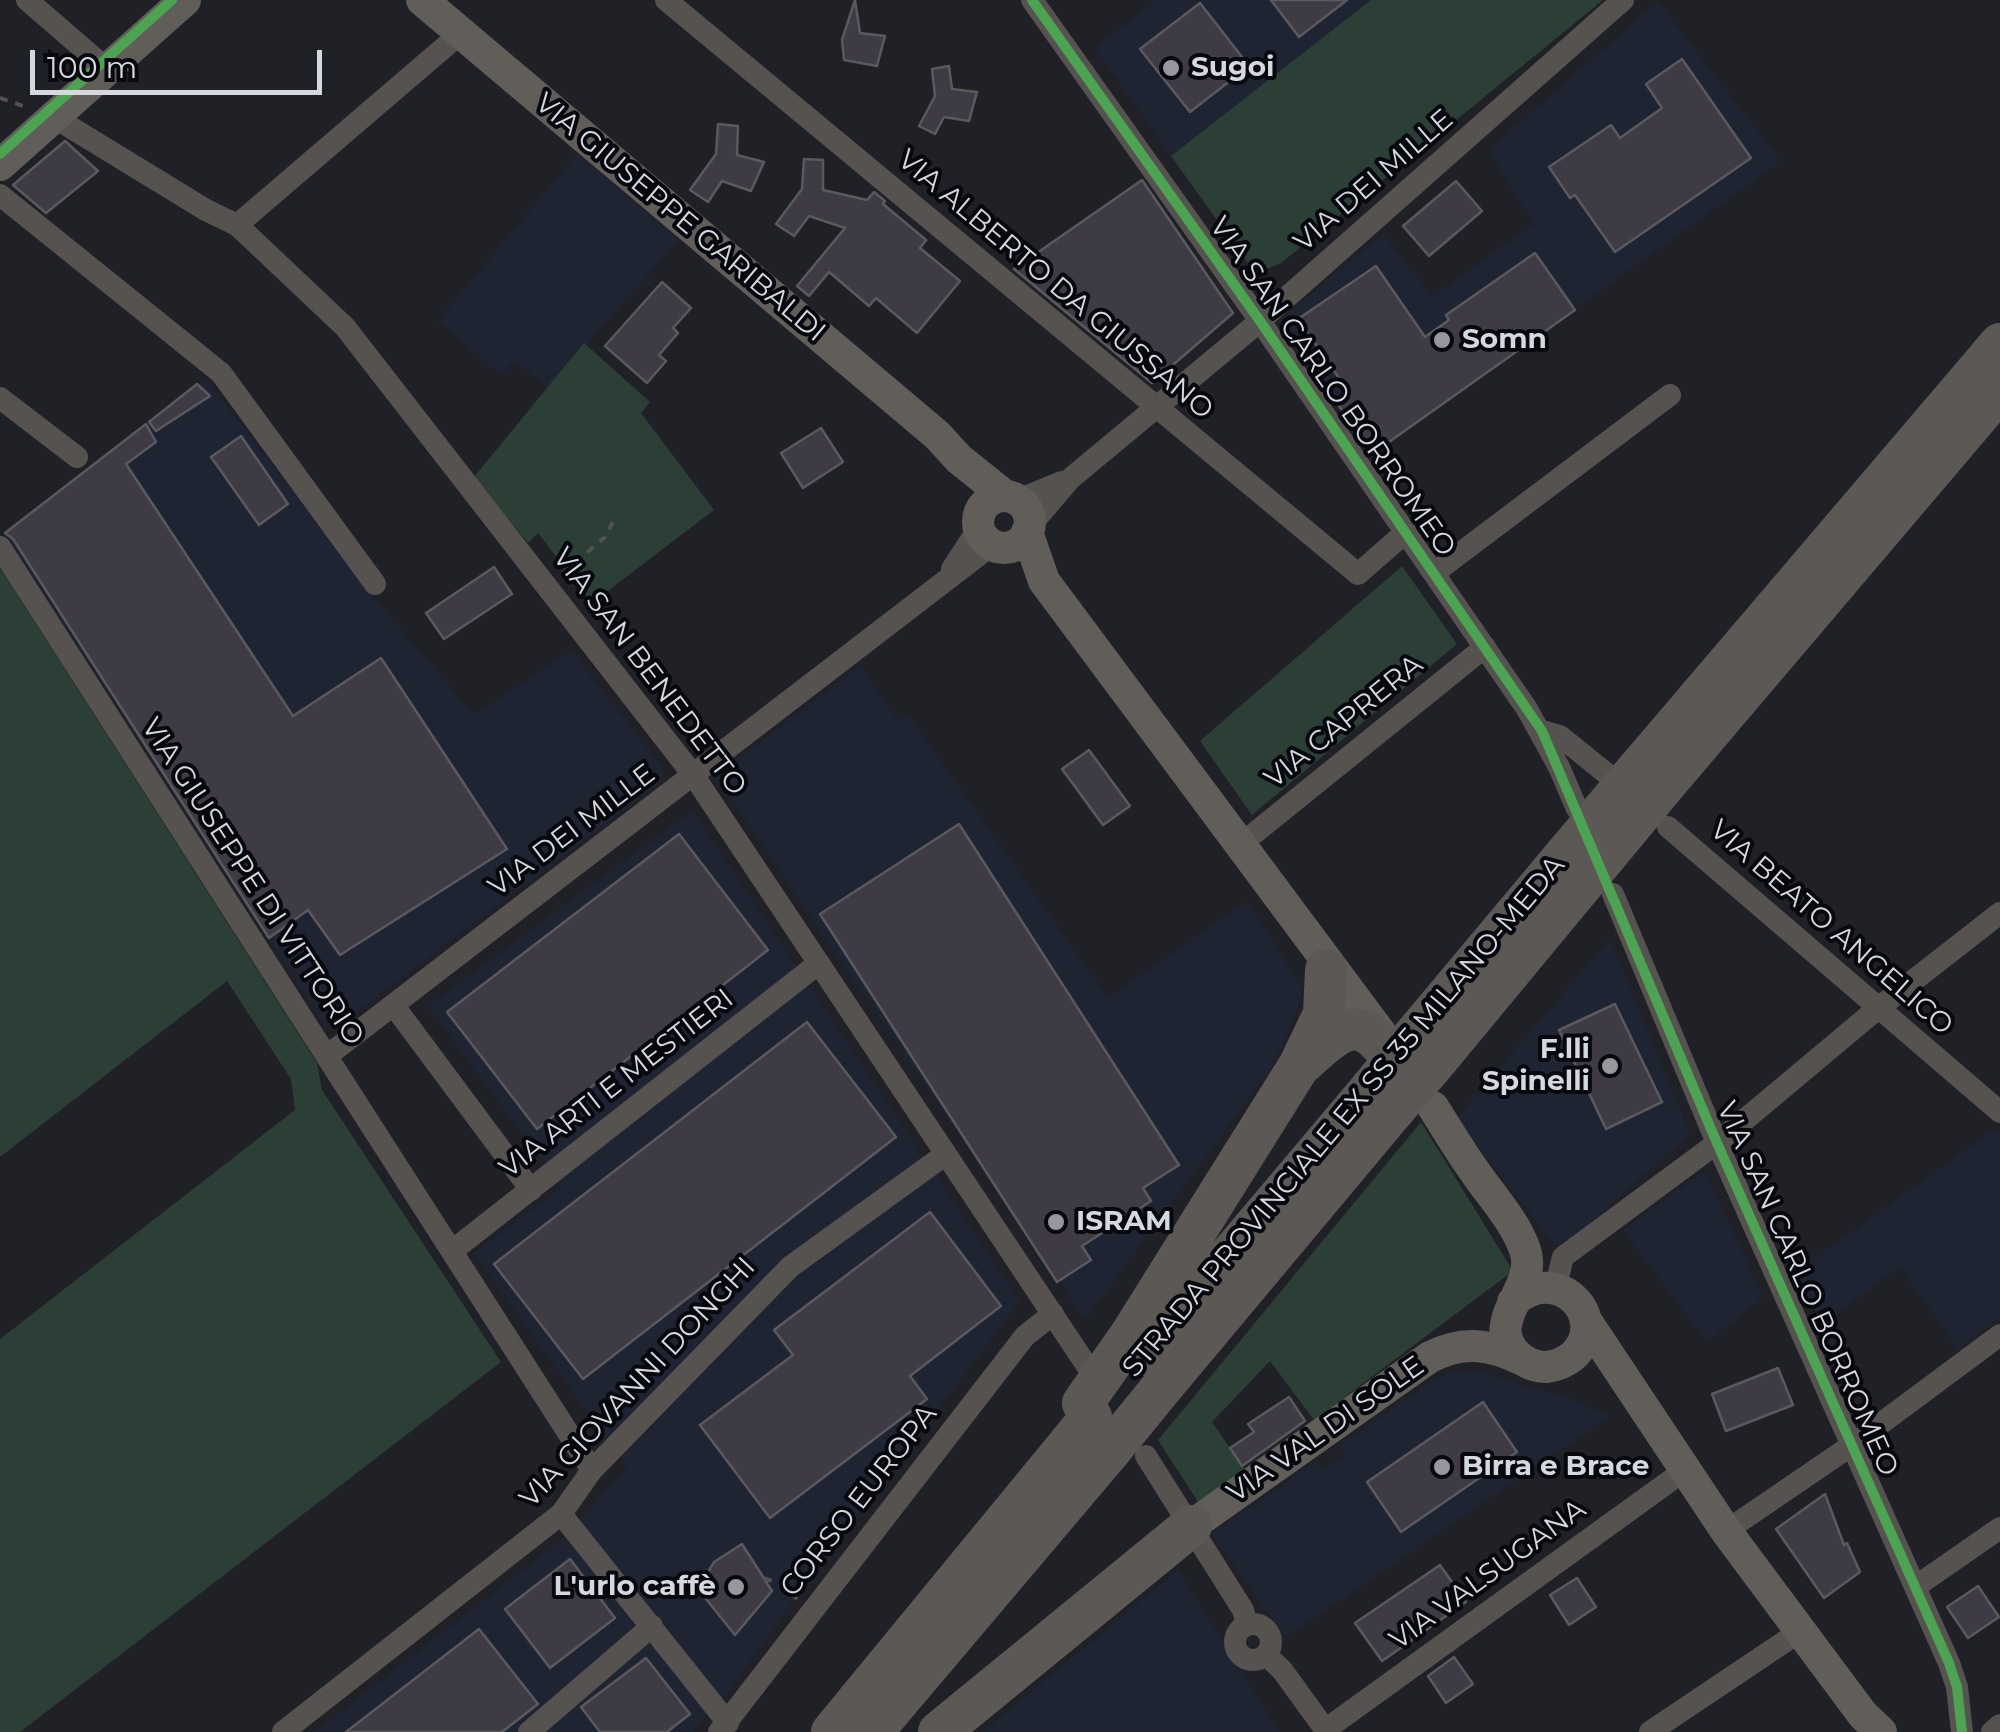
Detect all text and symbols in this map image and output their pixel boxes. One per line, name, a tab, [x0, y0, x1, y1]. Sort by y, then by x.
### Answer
scale bar	[35, 30, 328, 92]
text: 100 m	[47, 49, 137, 86]
place label: Sugoi	[1191, 51, 1274, 85]
marker: Sugoi	[1160, 57, 1182, 79]
street label: VIA GIUSEPPE GARIBALDI	[528, 87, 832, 349]
street label: VIA DEI MILLE	[1288, 103, 1460, 259]
street label: VIA ALBERTO DA GIUSSANO	[890, 143, 1220, 427]
street label: VIA SAN CARLO BORROMEO	[1202, 211, 1462, 563]
place label: Somn	[1462, 323, 1547, 357]
marker: Somn	[1431, 329, 1453, 351]
street label: VIA SAN BENEDETTO	[545, 542, 753, 802]
street label: VIA CAPRERA	[1258, 648, 1430, 796]
street label: VIA GIUSEPPE DI VITTORIO	[134, 712, 370, 1052]
street label: VIA DEI MILLE	[482, 758, 662, 904]
street label: VIA BEATO ANGELICO	[1703, 813, 1959, 1043]
street label: STRADA PROVINCIALE EX SS 35 MILANO-MEDA	[1116, 850, 1572, 1384]
street label: VIA ARTI E MESTIERI	[493, 982, 741, 1186]
place label: F.lli Spinelli	[1482, 1033, 1590, 1099]
marker: F.lli Spinelli	[1599, 1055, 1621, 1077]
street label: VIA SAN CARLO BORROMEO	[1709, 1096, 1905, 1482]
place label: ISRAM	[1076, 1205, 1172, 1239]
marker: ISRAM	[1045, 1211, 1067, 1233]
street label: VIA GIOVANNI DONGHI	[513, 1251, 763, 1515]
street label: VIA VAL DI SOLE	[1221, 1350, 1431, 1510]
street label: CORSO EUROPA	[774, 1398, 944, 1604]
place label: Birra e Brace	[1462, 1450, 1649, 1484]
marker: Birra e Brace	[1431, 1456, 1453, 1478]
street label: VIA VALSUGANA	[1384, 1493, 1592, 1657]
place label: L'urlo caffè	[554, 1570, 716, 1604]
marker: L'urlo caffè	[725, 1576, 747, 1598]

